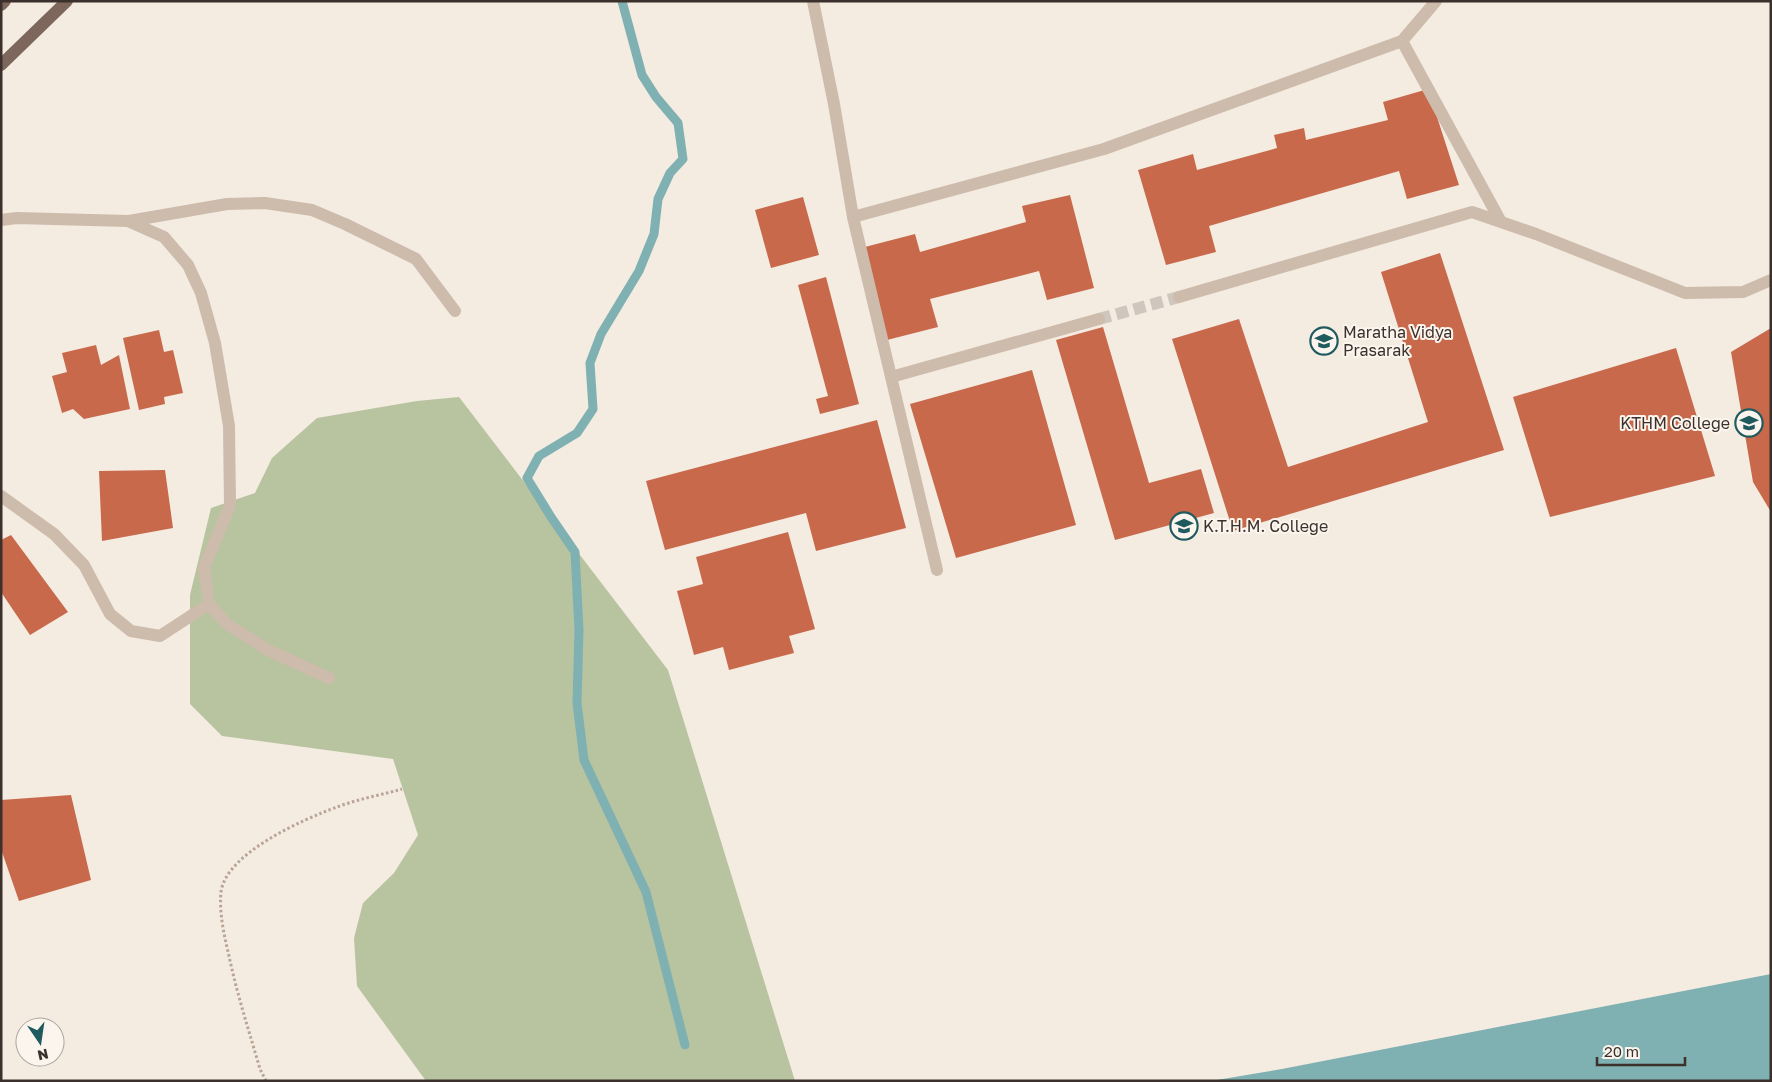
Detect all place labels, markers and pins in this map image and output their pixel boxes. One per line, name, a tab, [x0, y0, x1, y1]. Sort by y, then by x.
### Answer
place label: Maratha Vidya Prasarak	[1343, 322, 1452, 360]
school or university icon: Maratha Vidya Prasarak	[1309, 326, 1339, 356]
school or university icon: KTHM College	[1734, 408, 1764, 438]
place label: KTHM College	[1620, 413, 1730, 433]
school or university icon: K.T.H.M. College	[1169, 511, 1199, 541]
place label: K.T.H.M. College	[1203, 516, 1328, 536]

